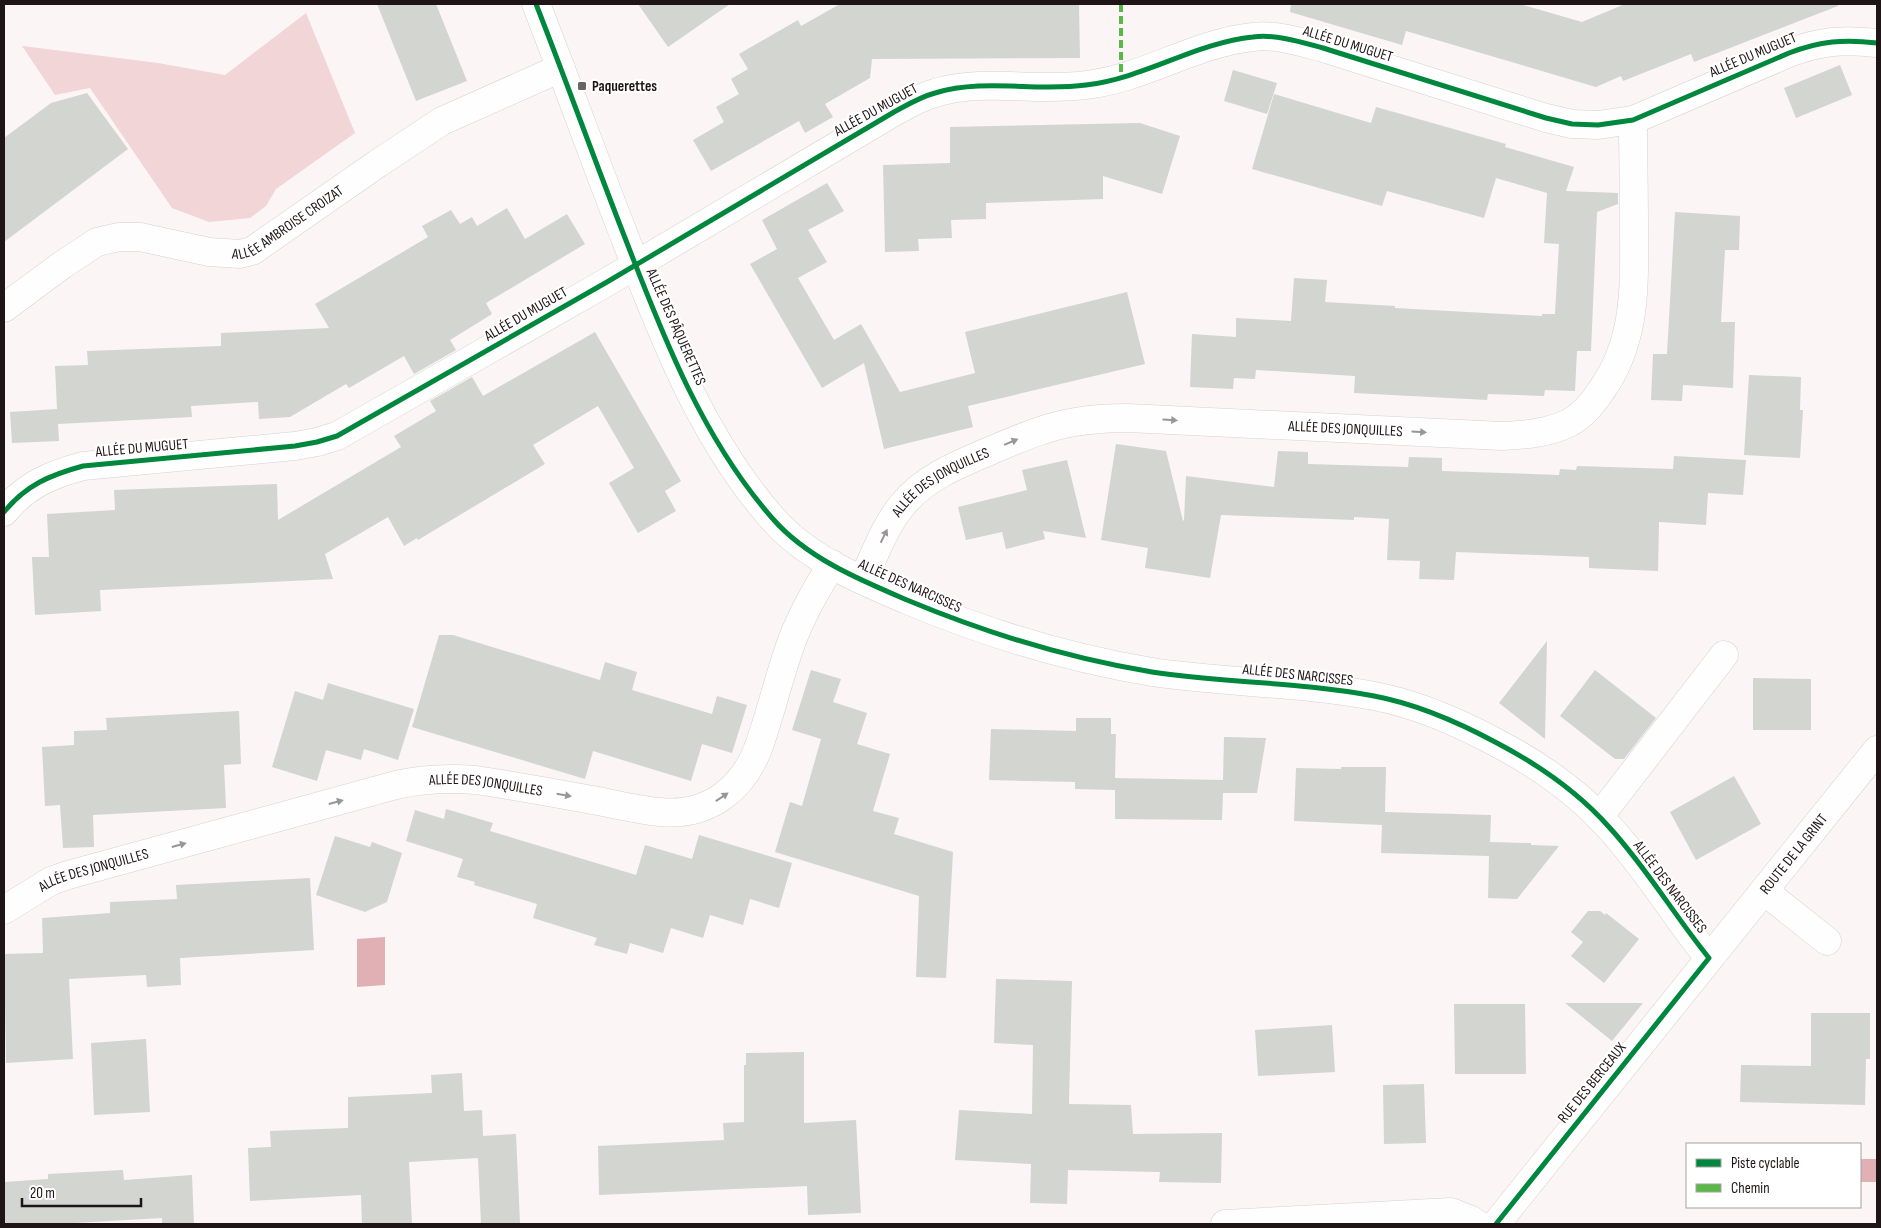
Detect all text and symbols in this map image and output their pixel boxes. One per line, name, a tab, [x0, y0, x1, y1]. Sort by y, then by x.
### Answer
street label: ALLÉE DU MUGUET	[1300, 21, 1395, 67]
street label: ALLÉE DU MUGUET	[1706, 28, 1800, 82]
place label: Paquerettes	[592, 77, 657, 96]
street label: ALLÉE DU MUGUET	[830, 79, 921, 141]
marker: Paquerettes	[576, 80, 588, 92]
street label: ALLÉE AMBROISE CROIZAT	[230, 181, 347, 264]
street label: ALLÉE DES PÂQUERETTES	[641, 265, 710, 388]
street label: ALLÉE DU MUGUET	[480, 283, 571, 346]
one-way arrow	[1162, 416, 1178, 424]
street label: ALLÉE DES JONQUILLES	[1287, 416, 1403, 441]
one-way arrow	[1411, 429, 1427, 437]
street label: ALLÉE DU MUGUET	[94, 434, 189, 462]
one-way arrow	[1004, 438, 1018, 446]
street label: ALLÉE DES JONQUILLES	[887, 443, 992, 521]
one-way arrow	[880, 528, 888, 543]
street label: ALLÉE DES NARCISSES	[855, 554, 965, 617]
street label: ALLÉE DES NARCISSES	[1241, 660, 1354, 690]
street label: ALLÉE DES JONQUILLES	[427, 770, 544, 800]
one-way arrow	[557, 792, 573, 800]
one-way arrow	[715, 792, 729, 801]
one-way arrow	[329, 797, 344, 805]
street label: ROUTE DE LA GRINT	[1755, 810, 1832, 898]
street label: ALLÉE DES NARCISSES	[1628, 836, 1711, 937]
one-way arrow	[172, 840, 187, 848]
street label: ALLÉE DES JONQUILLES	[34, 844, 151, 897]
street label: RUE DES BERCEAUX	[1554, 1038, 1631, 1127]
legend	[1686, 1143, 1861, 1208]
text: Piste cyclable	[1731, 1154, 1800, 1173]
scale bar	[22, 1176, 141, 1208]
text: Chemin	[1731, 1179, 1770, 1198]
text: 20 m	[30, 1184, 55, 1203]

